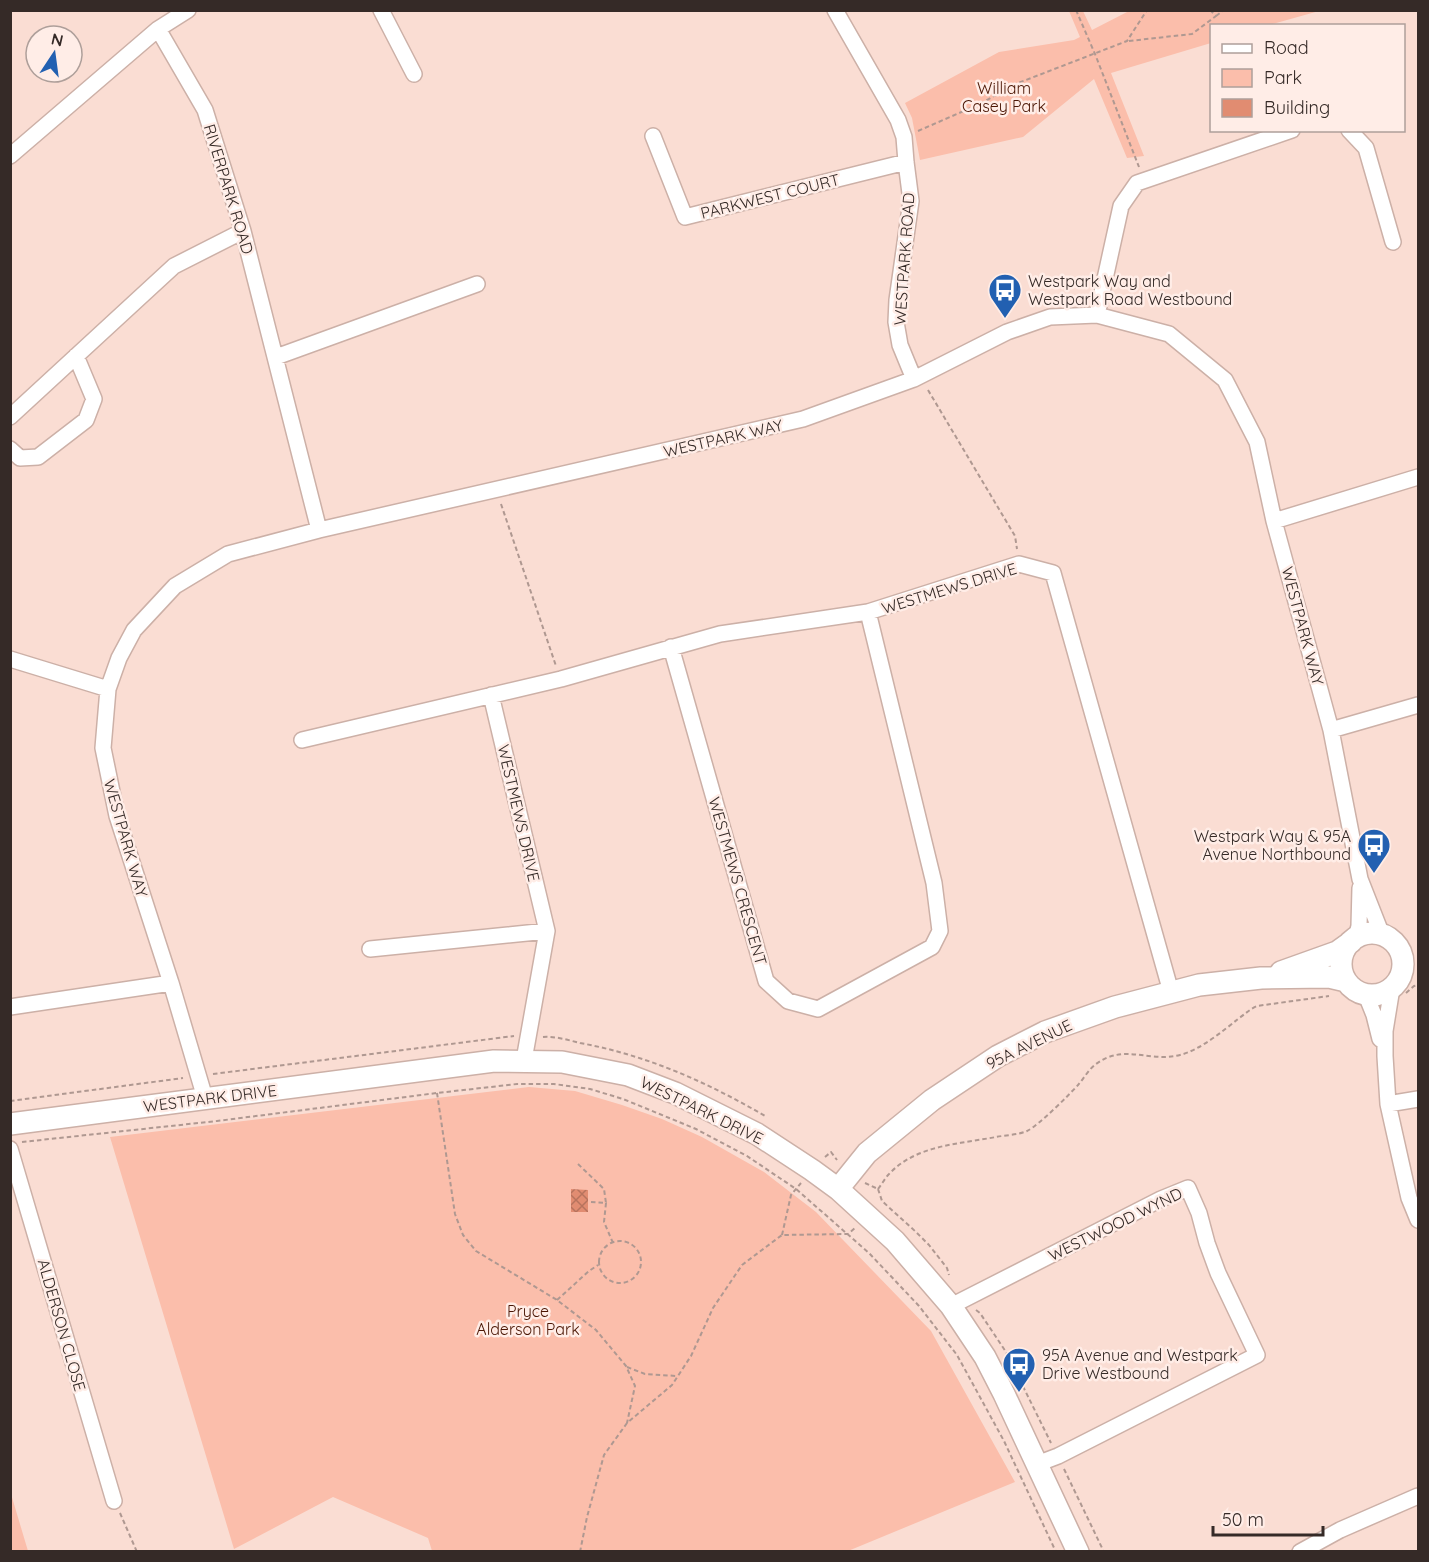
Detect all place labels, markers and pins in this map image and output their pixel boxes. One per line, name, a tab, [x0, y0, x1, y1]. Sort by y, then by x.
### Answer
place label: Westpark Way and Westpark Road Westbound	[1028, 271, 1232, 309]
bus stop icon: Westpark Way and Westpark Road Westbound	[987, 272, 1023, 319]
place label: Westpark Way & 95A Avenue Northbound	[1194, 826, 1351, 864]
bus stop icon: Westpark Way & 95A Avenue Northbound	[1356, 827, 1392, 874]
place label: 95A Avenue and Westpark Drive Westbound	[1042, 1345, 1238, 1383]
bus stop icon: 95A Avenue and Westpark Drive Westbound	[1001, 1346, 1037, 1393]

